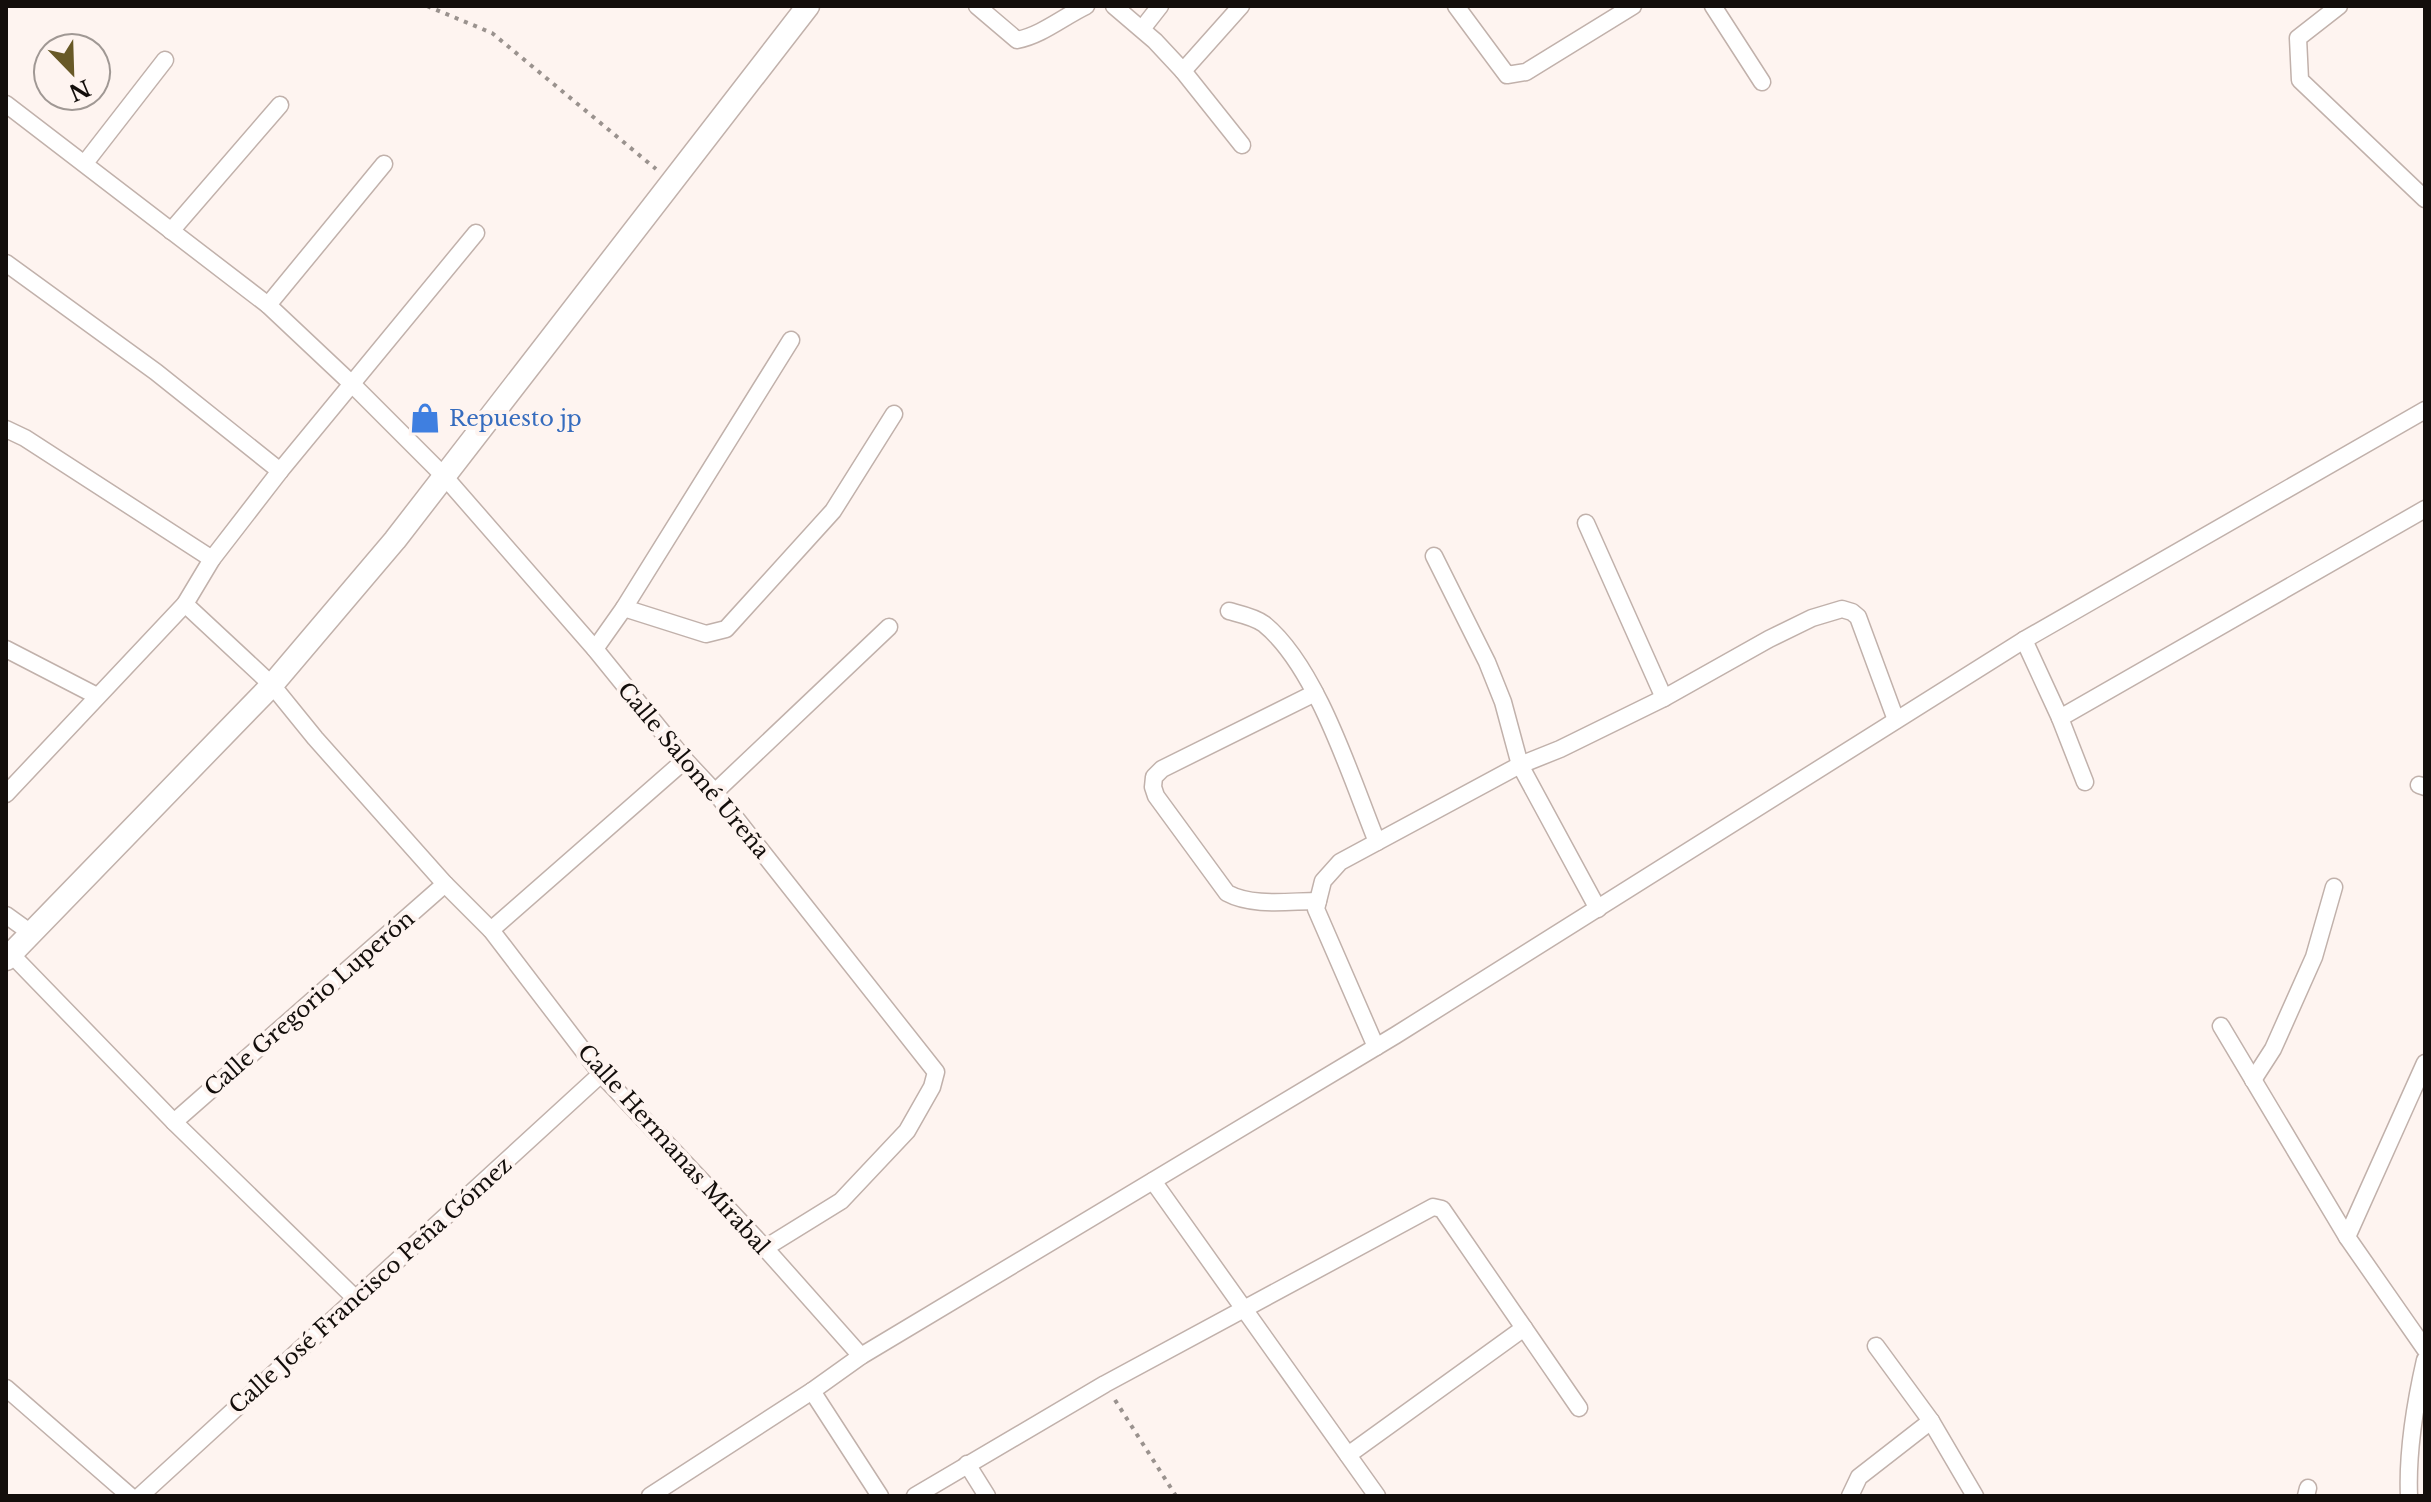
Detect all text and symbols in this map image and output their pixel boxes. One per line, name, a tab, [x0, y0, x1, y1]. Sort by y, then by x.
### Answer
north arrow	[32, 32, 112, 112]
text: N	[65, 73, 94, 107]
shop icon: Repuesto jp	[408, 401, 442, 435]
place label: Repuesto jp	[449, 405, 582, 432]
street label: Calle Salomé Ureña	[612, 677, 776, 865]
street label: Calle Gregorio Luperón	[199, 905, 420, 1102]
street label: Calle Hermanas Mirabal	[572, 1039, 775, 1260]
street label: Calle José Francisco Peña Gómez	[223, 1151, 517, 1420]

